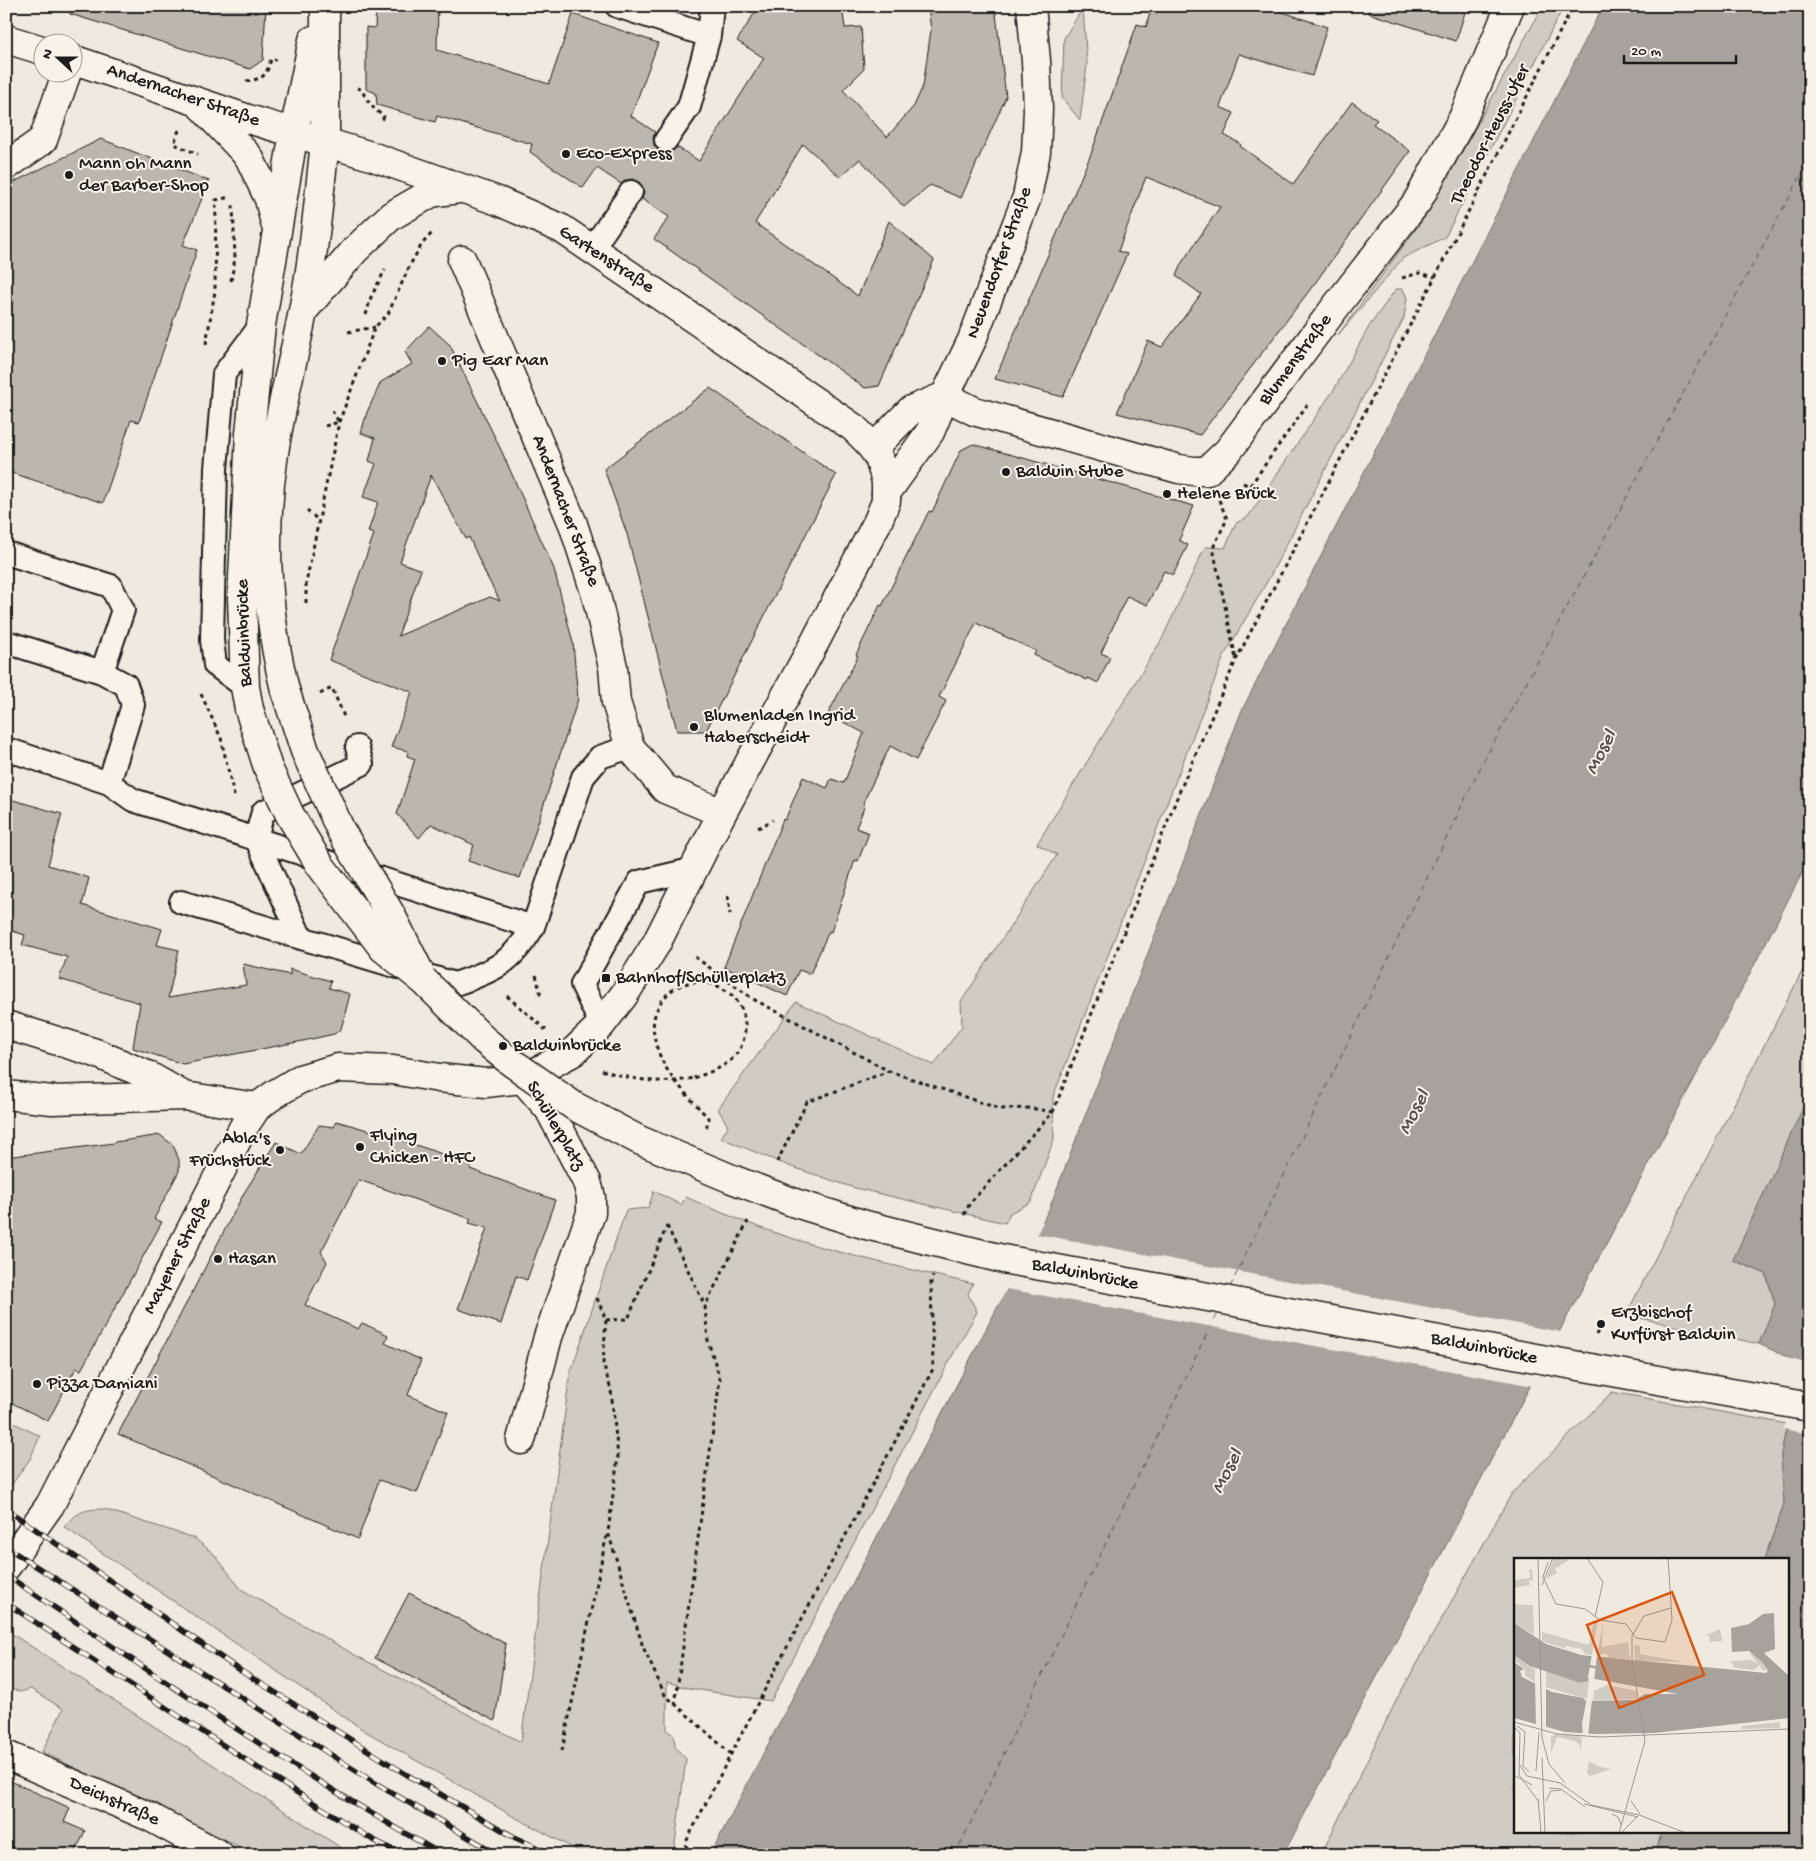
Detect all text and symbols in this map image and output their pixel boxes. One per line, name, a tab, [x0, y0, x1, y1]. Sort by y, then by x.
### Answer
north arrow	[32, 32, 82, 82]
scale bar	[1624, 32, 1736, 64]
text: 20 m	[1631, 43, 1661, 61]
text: N	[39, 47, 58, 62]
street label: Andernacher Straße	[103, 59, 263, 133]
street label: Theodor-Heuss-Ufer	[1445, 59, 1537, 210]
place label: Eco-Express	[576, 143, 673, 166]
marker: Eco-Express	[560, 148, 572, 160]
place label: Mann oh Mann der Barber-Shop	[79, 153, 210, 198]
marker: Mann oh Mann der Barber-Shop	[63, 169, 75, 181]
street label: Neuendorfer Straße	[962, 184, 1038, 342]
street label: Gartenstraße	[554, 221, 658, 299]
street label: Blumenstraße	[1254, 310, 1338, 411]
place label: Pig Ear Man	[451, 350, 548, 373]
marker: Pig Ear Man	[436, 355, 448, 367]
street label: Andernacher Straße	[526, 432, 605, 590]
place label: Balduin Stube	[1015, 461, 1124, 484]
marker: Balduin Stube	[1000, 466, 1012, 478]
place label: Helene Brück	[1177, 483, 1277, 506]
marker: Helene Brück	[1161, 488, 1173, 500]
street label: Balduinbrücke	[232, 578, 258, 688]
place label: Blumenladen Ingrid Haberscheidt	[703, 705, 857, 750]
marker: Blumenladen Ingrid Haberscheidt	[688, 721, 700, 733]
water label: Mosel	[1581, 726, 1623, 779]
place label: Bahnhof/Schüllerplatz	[615, 967, 786, 990]
marker: Bahnhof/Schüllerplatz	[600, 972, 612, 984]
place label: Balduinbrücke	[512, 1035, 621, 1058]
marker: Balduinbrücke	[497, 1040, 509, 1052]
street label: Schüllerplatz	[520, 1077, 590, 1175]
water label: Mosel	[1394, 1086, 1436, 1139]
place label: Flying Chicken - HFC	[369, 1125, 476, 1170]
place label: Abla's Früchstück	[188, 1128, 272, 1173]
marker: Flying Chicken - HFC	[354, 1141, 366, 1153]
marker: Abla's Früchstück	[274, 1144, 286, 1156]
street label: Mayener Straße	[139, 1194, 217, 1318]
place label: Hasan	[228, 1248, 276, 1271]
marker: Hasan	[212, 1253, 224, 1265]
street label: Balduinbrücke	[1029, 1253, 1140, 1297]
place label: Erzbischof Kurfürst Balduin	[1611, 1302, 1735, 1347]
marker: Erzbischof Kurfürst Balduin	[1595, 1318, 1607, 1330]
street label: Balduinbrücke	[1428, 1327, 1539, 1371]
place label: Pizza Damiani	[46, 1373, 158, 1396]
marker: Pizza Damiani	[31, 1378, 43, 1390]
water label: Mosel	[1207, 1445, 1249, 1498]
inset map	[1514, 1558, 1788, 1834]
street label: Deichstraße	[63, 1771, 163, 1832]

